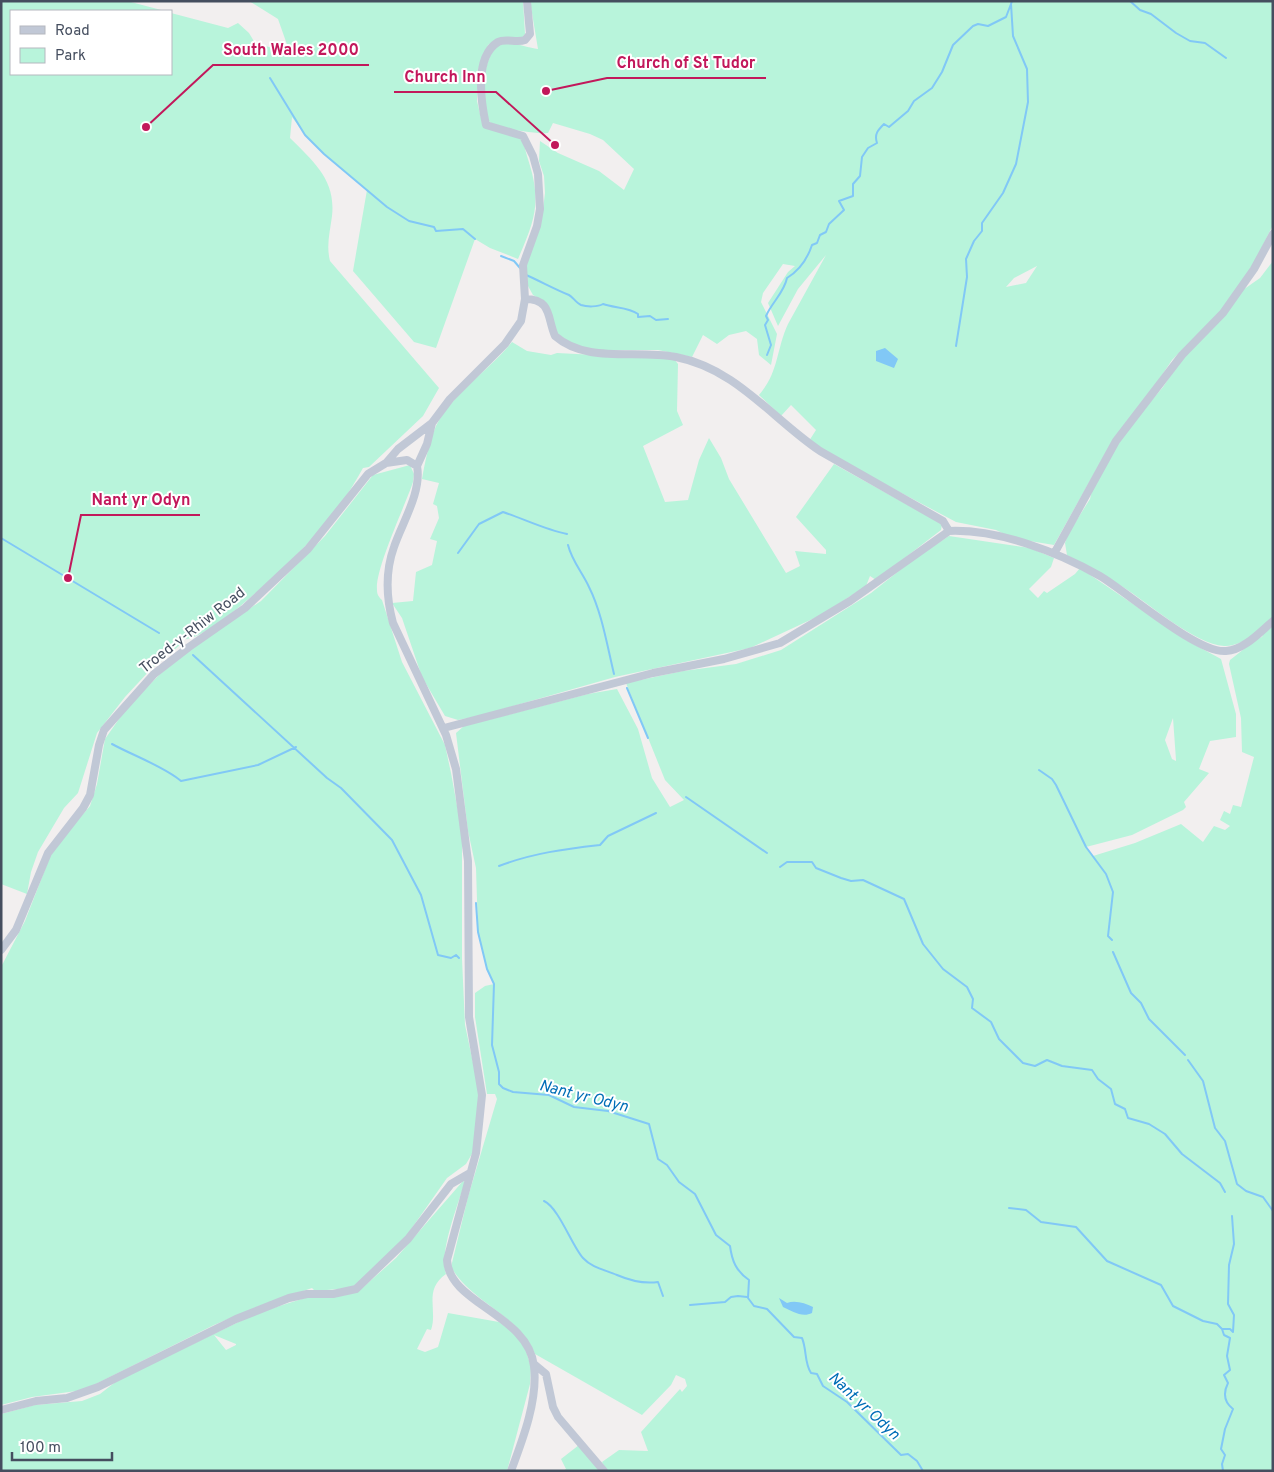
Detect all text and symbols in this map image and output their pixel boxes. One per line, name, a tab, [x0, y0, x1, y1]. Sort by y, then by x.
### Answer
legend	[10, 10, 172, 75]
text: Road	[55, 22, 90, 41]
callout: South Wales 2000	[213, 34, 369, 65]
text: South Wales 2000	[223, 41, 359, 61]
text: Park	[55, 47, 86, 66]
callout: Church of St Tudor	[607, 47, 766, 78]
text: Church of St Tudor	[617, 54, 756, 74]
callout: Church Inn	[394, 61, 496, 92]
text: Church Inn	[404, 68, 486, 88]
callout: Nant yr Odyn	[81, 484, 200, 515]
text: Nant yr Odyn	[92, 491, 190, 511]
street label: Troed-y-Rhiw Road	[136, 584, 250, 678]
water label: Nant yr Odyn	[537, 1076, 630, 1118]
water label: Nant yr Odyn	[824, 1368, 904, 1445]
scale bar	[12, 1430, 112, 1462]
text: 100 m	[20, 1439, 61, 1458]

